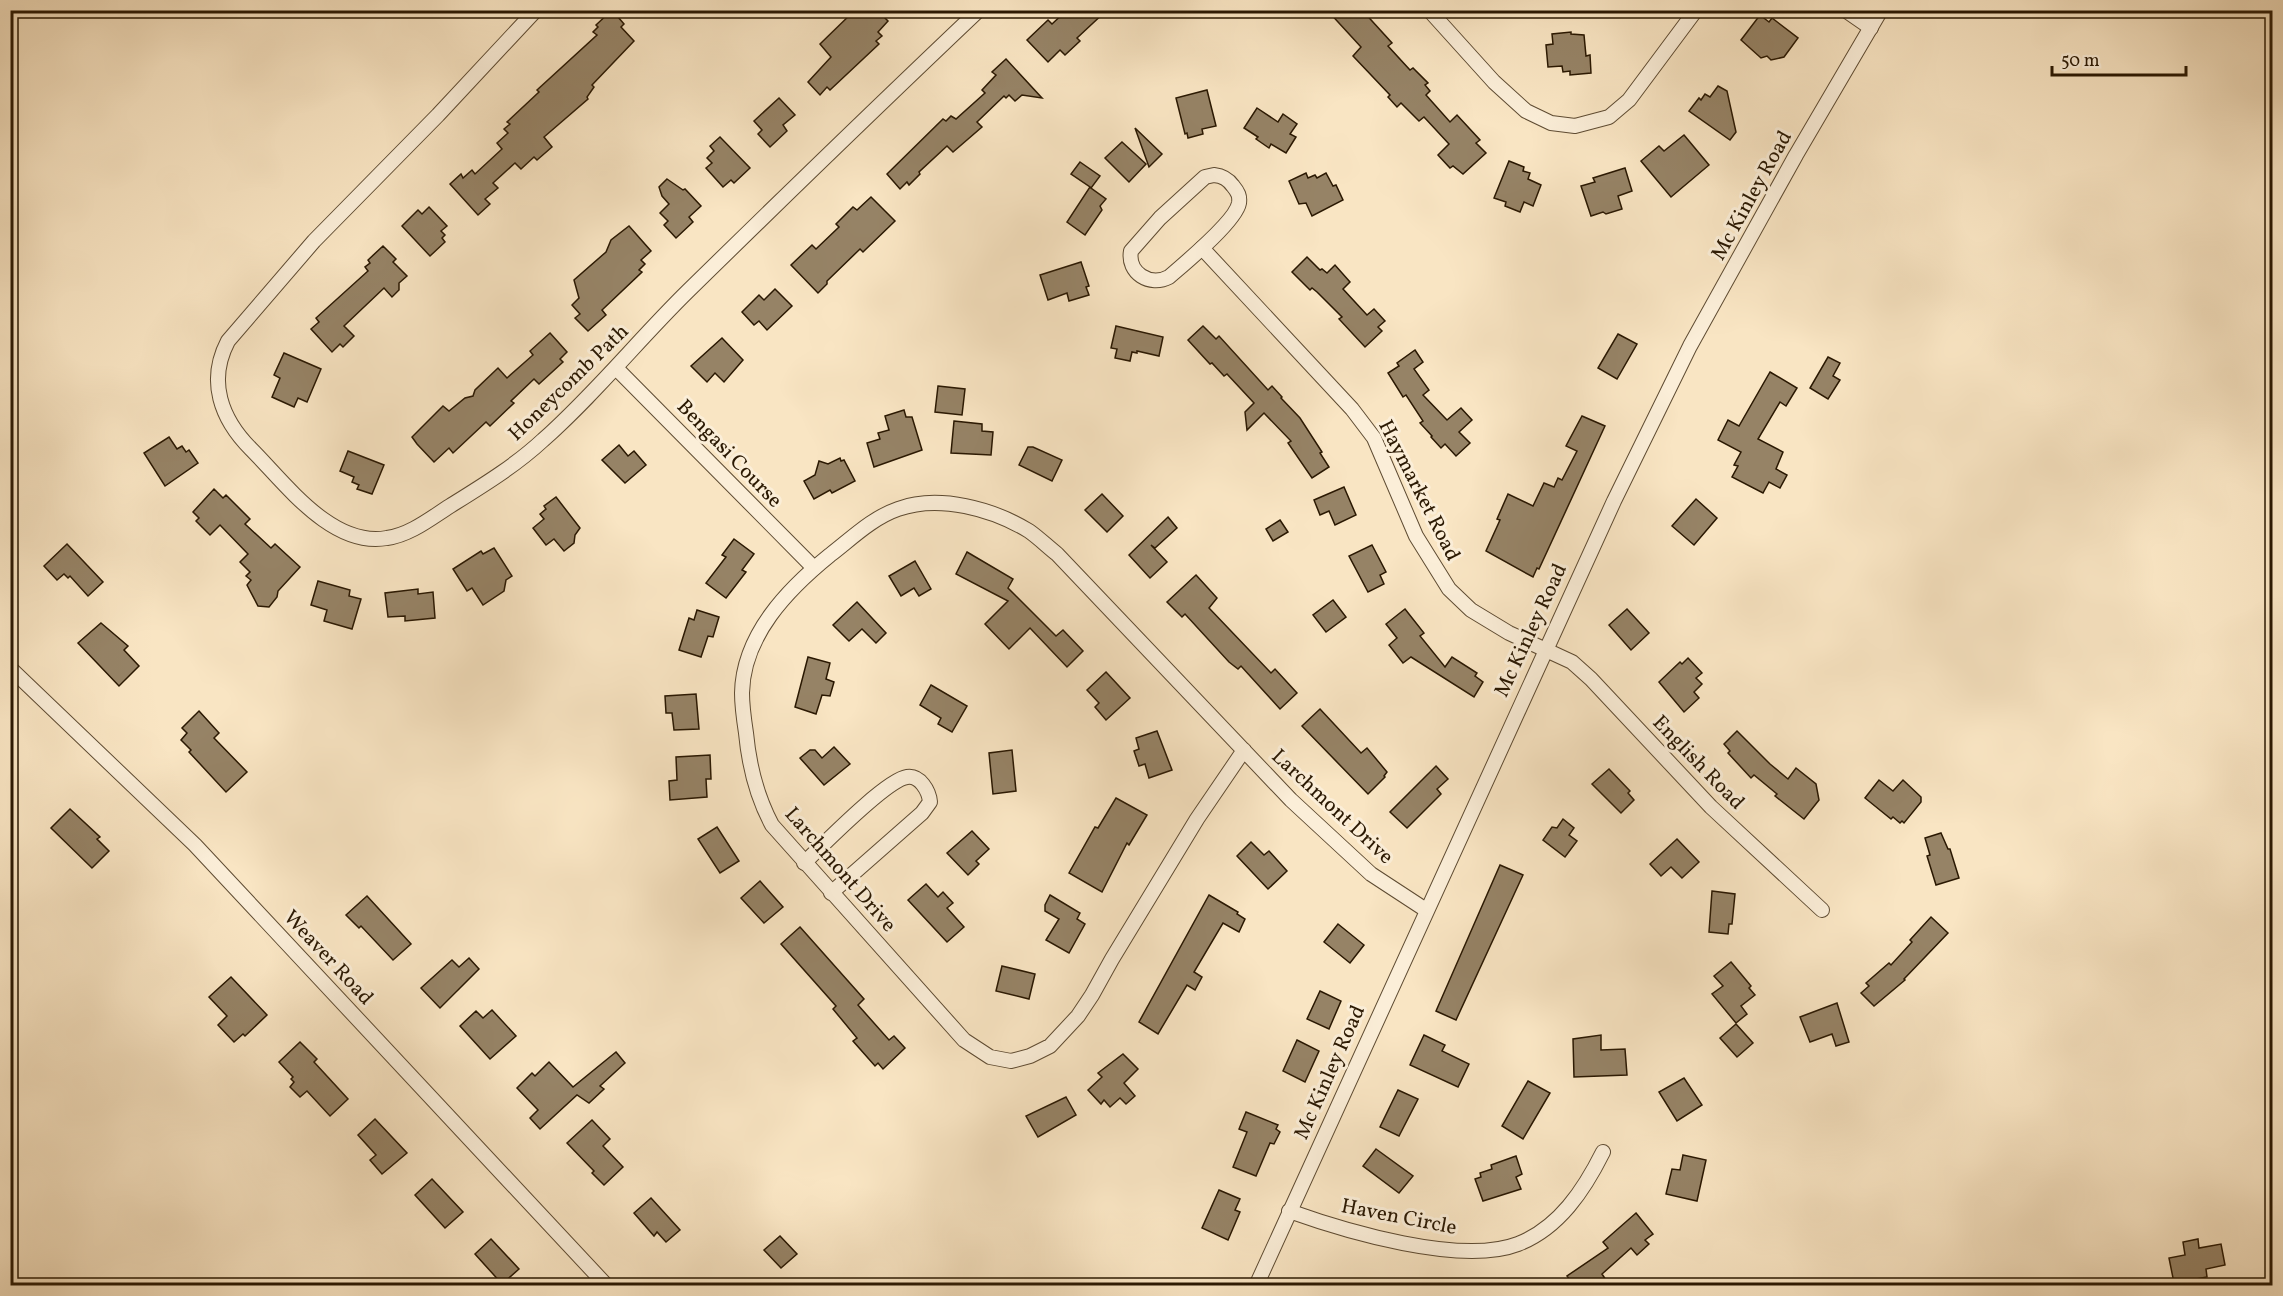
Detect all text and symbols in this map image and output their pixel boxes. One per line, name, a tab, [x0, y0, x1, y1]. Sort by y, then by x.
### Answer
scale bar	[2052, 39, 2186, 77]
text: 50 m	[2061, 49, 2100, 74]
street label: Mc Kinley Road	[1705, 126, 1800, 266]
street label: Honeycomb Path	[502, 318, 636, 448]
street label: Bengasi Course	[670, 393, 788, 515]
street label: Haymarket Road	[1371, 415, 1467, 566]
street label: Mc Kinley Road	[1488, 559, 1575, 702]
street label: English Road	[1645, 709, 1751, 817]
street label: Larchmont Drive	[1264, 743, 1400, 871]
street label: Larchmont Drive	[777, 801, 903, 939]
street label: Weaver Road	[276, 904, 380, 1012]
street label: Mc Kinley Road	[1288, 1001, 1373, 1144]
street label: Haven Circle	[1338, 1192, 1459, 1243]

